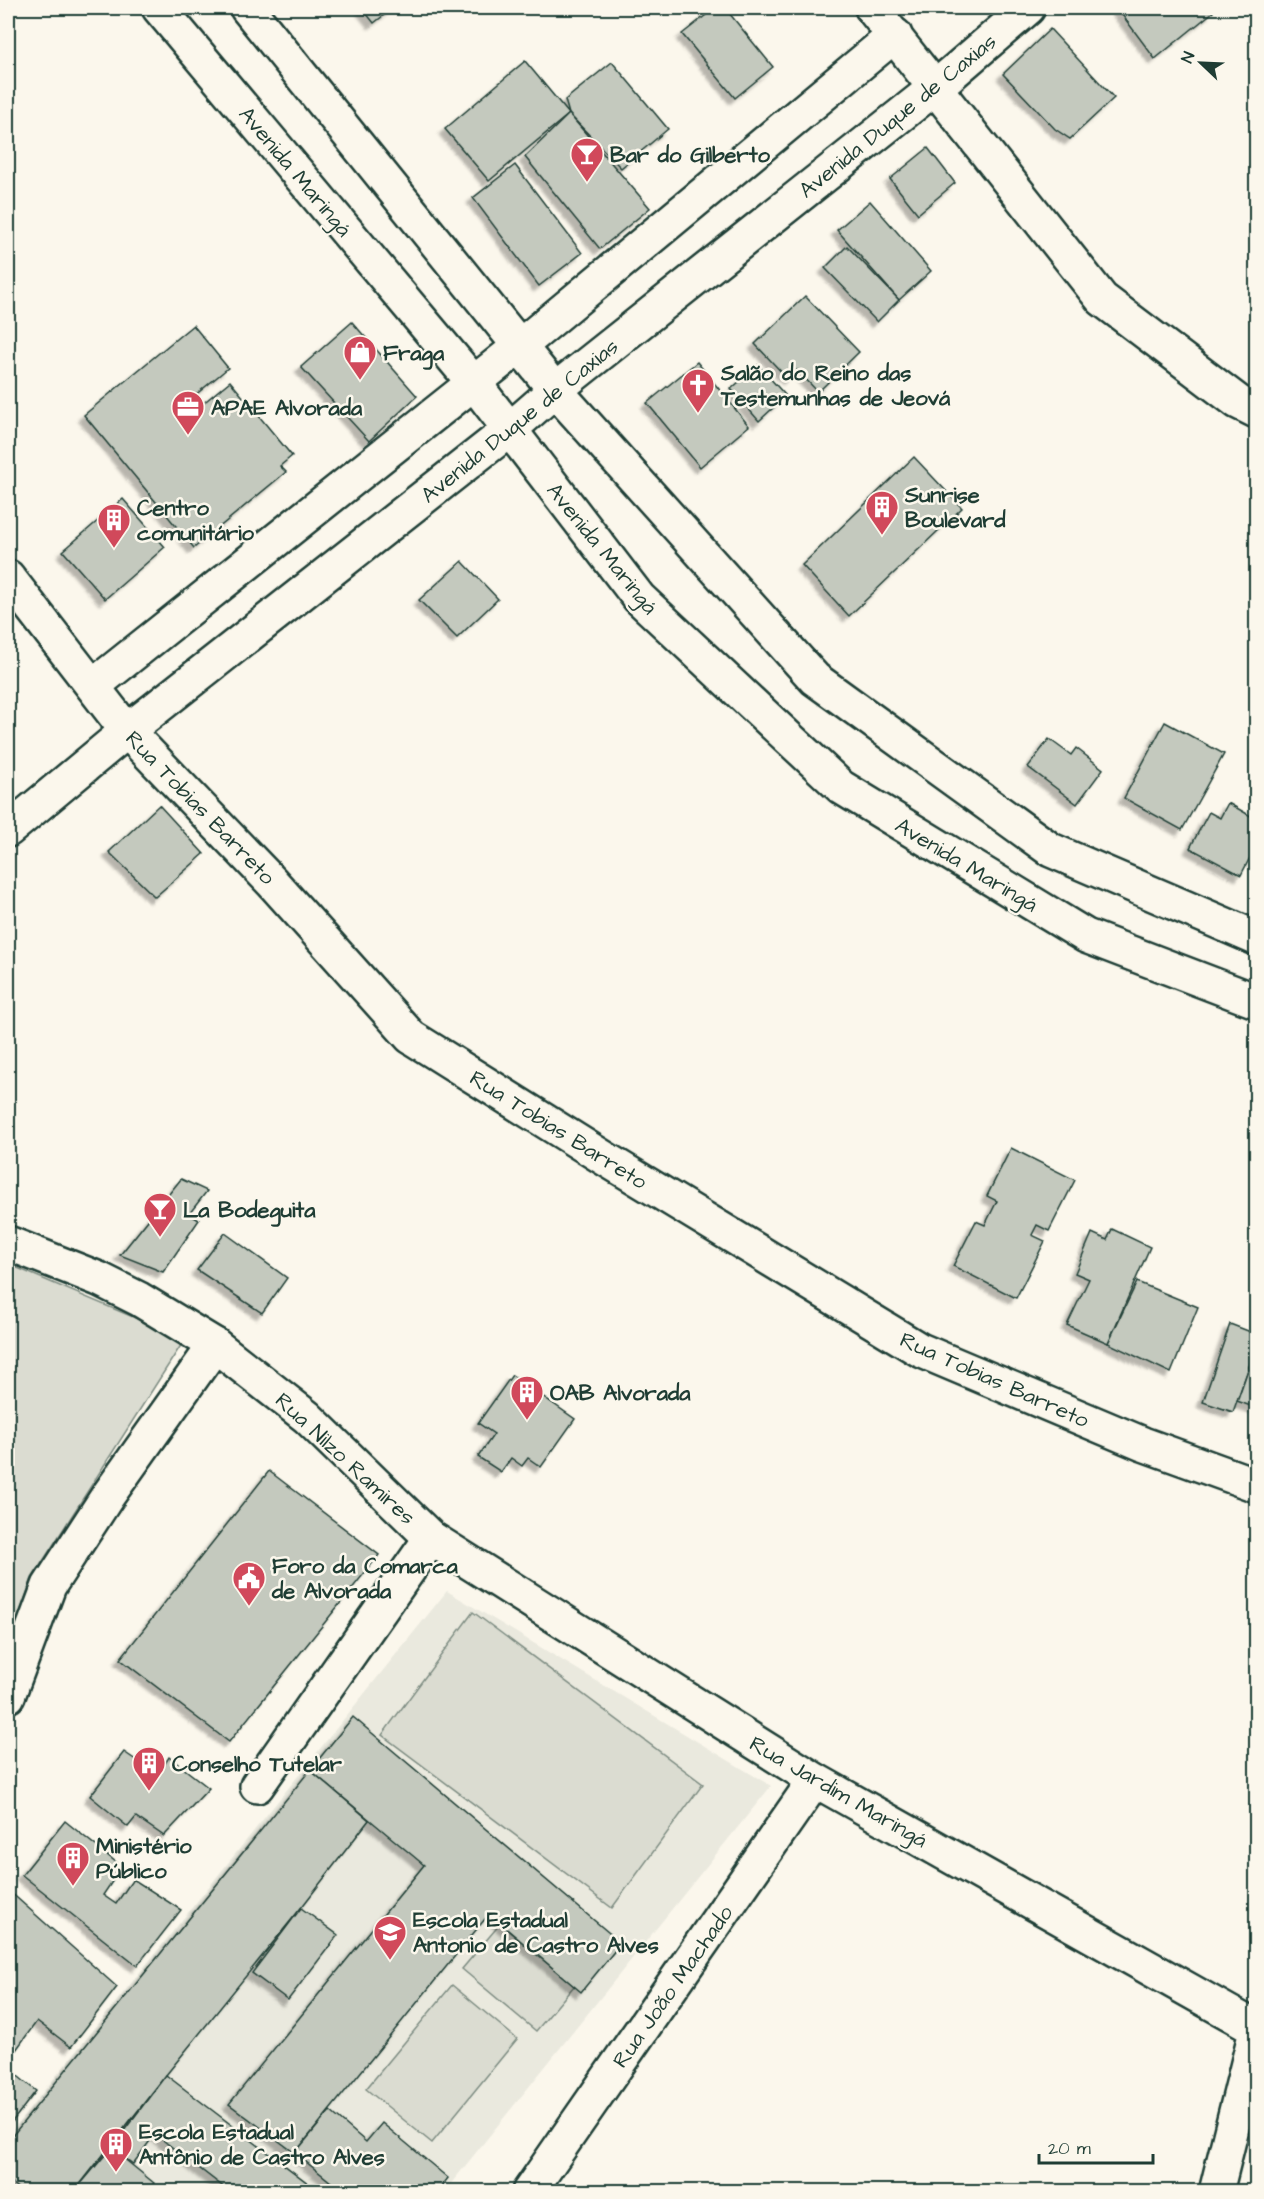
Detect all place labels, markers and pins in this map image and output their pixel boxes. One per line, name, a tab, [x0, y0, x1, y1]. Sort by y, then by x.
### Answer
bar icon: Bar do Gilberto	[569, 136, 605, 183]
place label: Bar do Gilberto	[610, 140, 771, 171]
shop icon: Fraga	[342, 334, 378, 381]
place label: Fraga	[383, 338, 445, 370]
place label: Salão do Reino das Testemunhas de Jeová	[720, 358, 951, 414]
church icon: Salão do Reino das Testemunhas de Jeová	[680, 367, 716, 414]
office icon: APAE Alvorada	[170, 389, 206, 436]
place label: APAE Alvorada	[211, 393, 363, 424]
place label: Sunrise Boulevard	[904, 480, 1006, 536]
building icon: Sunrise Boulevard	[864, 489, 900, 536]
place label: Centro comunitário	[137, 493, 254, 549]
building icon: Centro comunitário	[96, 502, 132, 549]
bar icon: La Bodeguita	[142, 1191, 178, 1238]
place label: La Bodeguita	[183, 1195, 316, 1227]
building icon: OAB Alvorada	[509, 1374, 545, 1421]
place label: OAB Alvorada	[550, 1378, 691, 1409]
place label: Foro da Comarca de Alvorada	[271, 1551, 459, 1607]
public building icon: Foro da Comarca de Alvorada	[231, 1560, 267, 1607]
building icon: Conselho Tutelar	[131, 1745, 167, 1792]
place label: Conselho Tutelar	[172, 1749, 343, 1780]
place label: Ministério Público	[96, 1831, 192, 1887]
building icon: Ministério Público	[55, 1840, 91, 1887]
place label: Escola Estadual Antonio de Castro Alves	[413, 1905, 659, 1961]
school or university icon: Escola Estadual Antonio de Castro Alves	[372, 1914, 408, 1961]
place label: Escola Estadual Antônio de Castro Alves	[139, 2117, 385, 2173]
building icon: Escola Estadual Antônio de Castro Alves	[98, 2126, 134, 2173]

